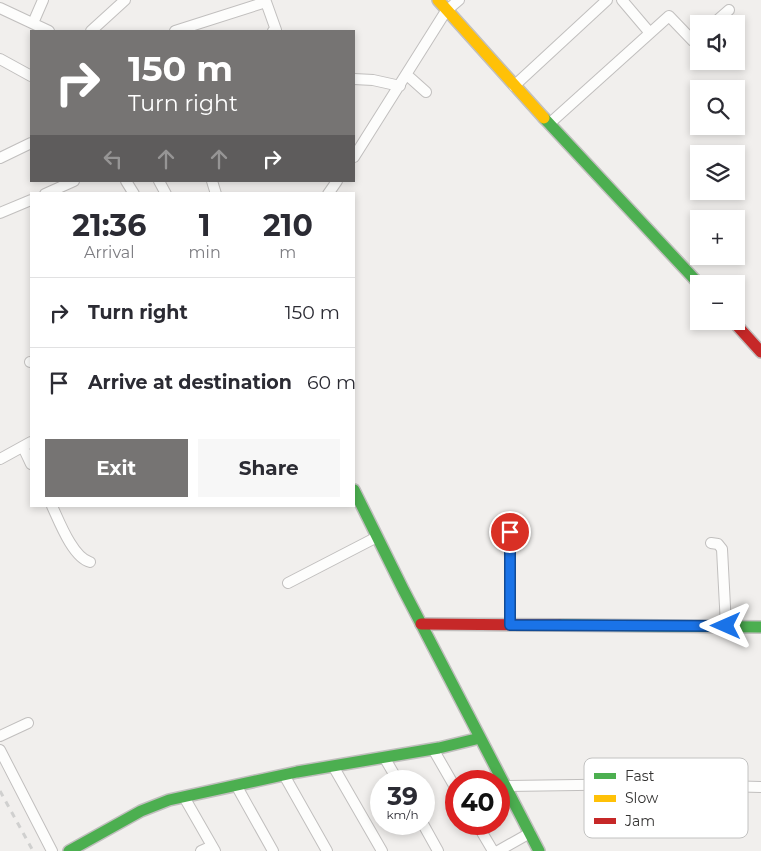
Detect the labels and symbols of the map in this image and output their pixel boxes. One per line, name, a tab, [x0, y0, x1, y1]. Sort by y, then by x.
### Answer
pin	[489, 511, 531, 553]
position arrow	[699, 599, 751, 651]
legend	[584, 758, 748, 838]
text: Fast	[625, 767, 655, 785]
speed limit sign: 40	[445, 770, 510, 835]
text: Slow	[625, 789, 659, 807]
text: Jam	[624, 812, 655, 830]

